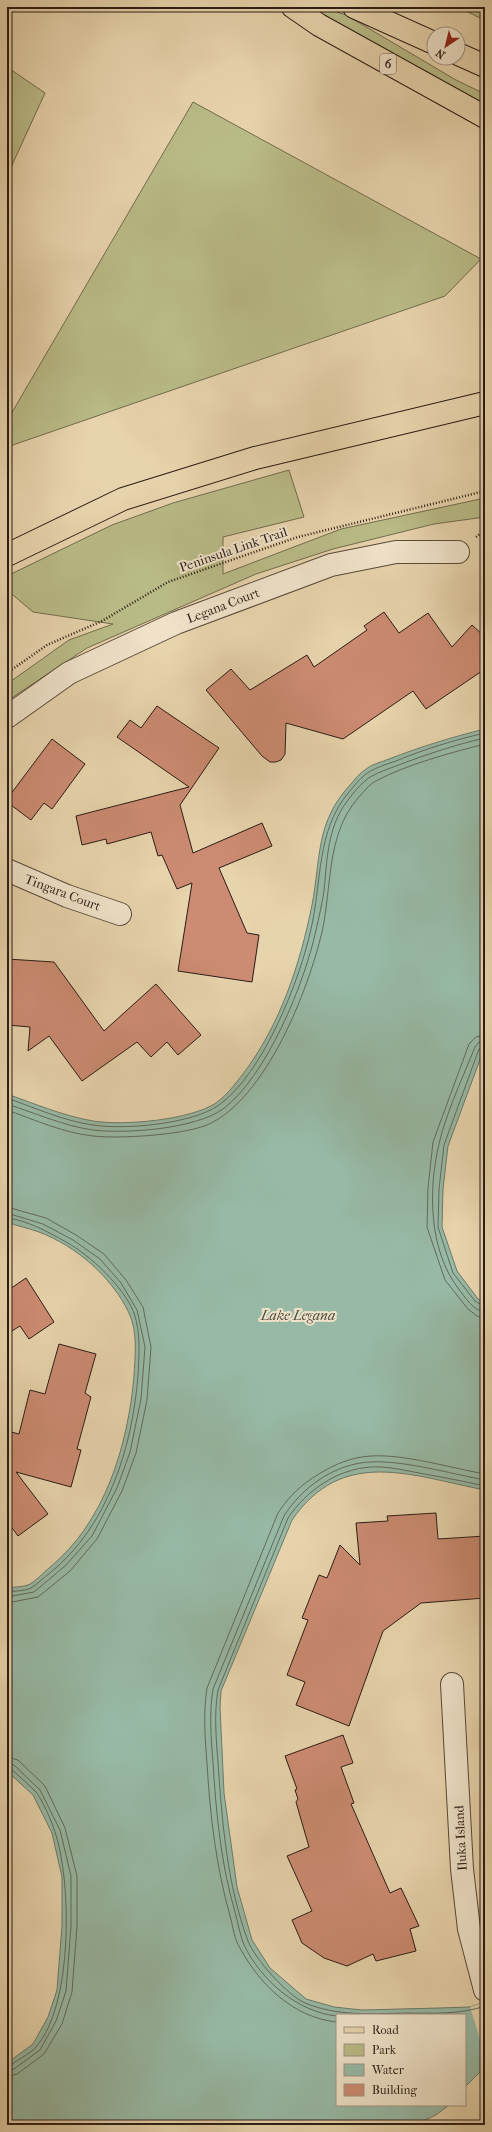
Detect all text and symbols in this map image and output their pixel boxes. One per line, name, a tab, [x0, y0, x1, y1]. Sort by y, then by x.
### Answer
north arrow	[426, 26, 466, 66]
text: N	[433, 46, 448, 62]
road number: 6	[380, 54, 396, 74]
street label: Peninsula Link Trail	[177, 524, 289, 575]
street label: Legana Court	[185, 585, 262, 626]
street label: Tingara Court	[23, 871, 103, 914]
water label: Lake Legana	[260, 1307, 335, 1324]
street label: Iluka Island	[451, 1804, 470, 1871]
legend	[336, 2014, 466, 2106]
text: Road	[372, 2023, 399, 2037]
text: Park	[372, 2043, 397, 2057]
text: Water	[371, 2063, 405, 2077]
text: Building	[372, 2083, 417, 2097]

